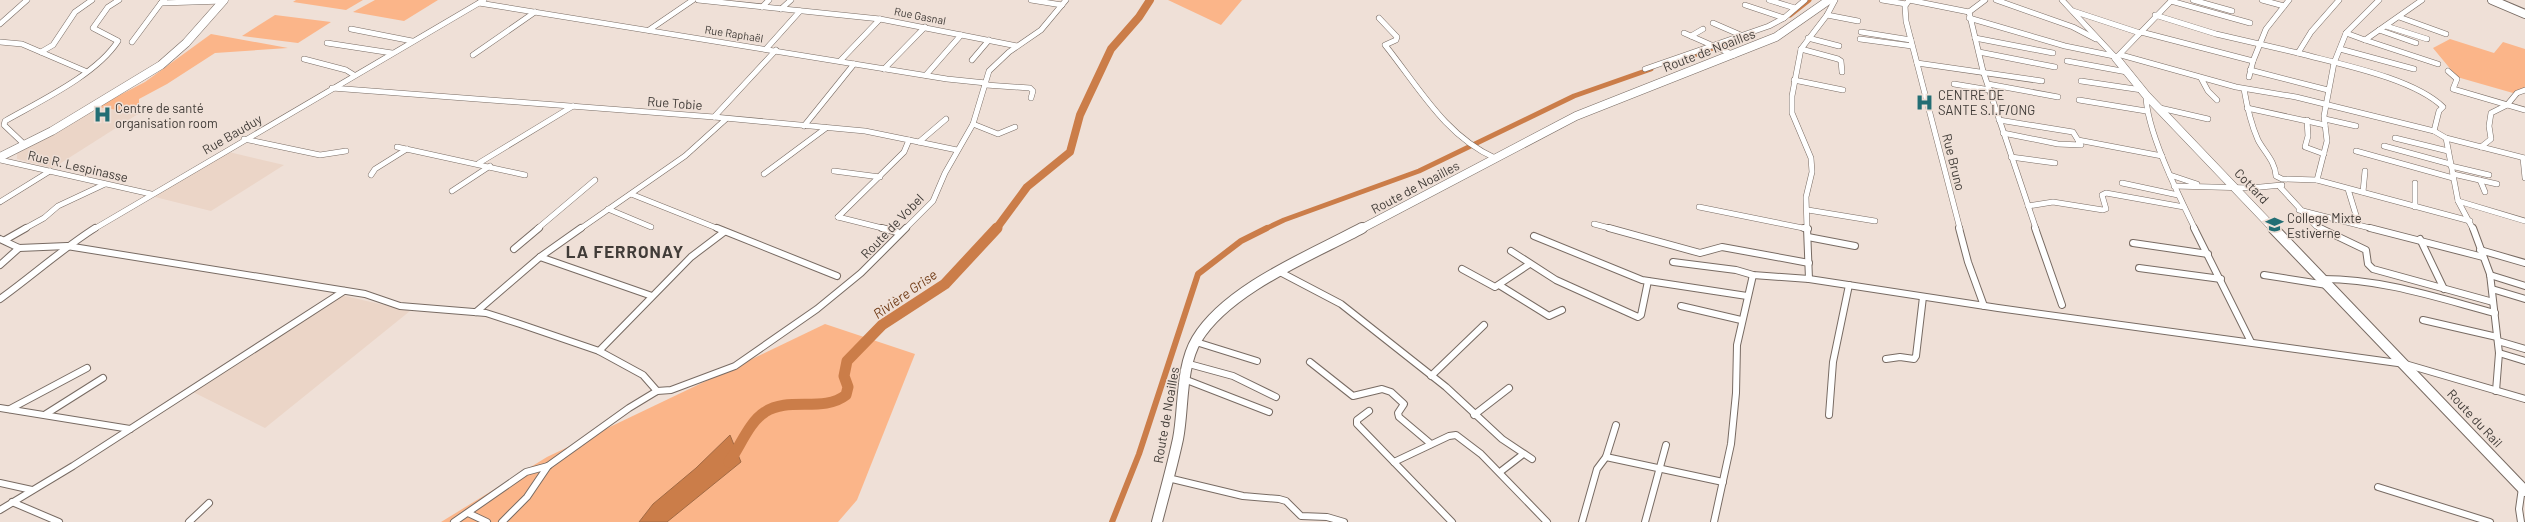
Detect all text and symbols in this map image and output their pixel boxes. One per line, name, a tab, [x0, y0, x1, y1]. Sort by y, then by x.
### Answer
street label: Rue Gasnal	[893, 4, 947, 27]
street label: Rue Raphaël	[704, 22, 764, 45]
street label: Route de Noailles	[1661, 25, 1757, 75]
place label: CENTRE DE SANTE S.I.F/ONG	[1938, 87, 2035, 118]
hospital icon: CENTRE DE SANTE S.I.F/ONG	[1915, 92, 1935, 112]
street label: Rue Tobie	[647, 93, 703, 113]
place label: Centre de santé organisation room	[115, 100, 218, 131]
hospital icon: Centre de santé organisation room	[92, 105, 112, 125]
street label: Rue Bauduy	[199, 111, 265, 157]
street label: Rue Bruno	[1939, 132, 1969, 192]
street label: Rue R. Lespinasse	[26, 147, 130, 185]
street label: Route de Noailles	[1368, 157, 1462, 217]
street label: Cottard	[2231, 165, 2273, 207]
street label: Route de Vobel	[857, 190, 927, 262]
place label: College Mixte Estiverne	[2287, 210, 2362, 241]
school or university icon: College Mixte Estiverne	[2264, 215, 2284, 235]
district label: LA FERRONAY	[566, 241, 684, 261]
water label: Rivière Grise	[869, 265, 940, 322]
street label: Route de Noailles	[1150, 366, 1182, 464]
street label: Route du Rail	[2444, 386, 2506, 450]

